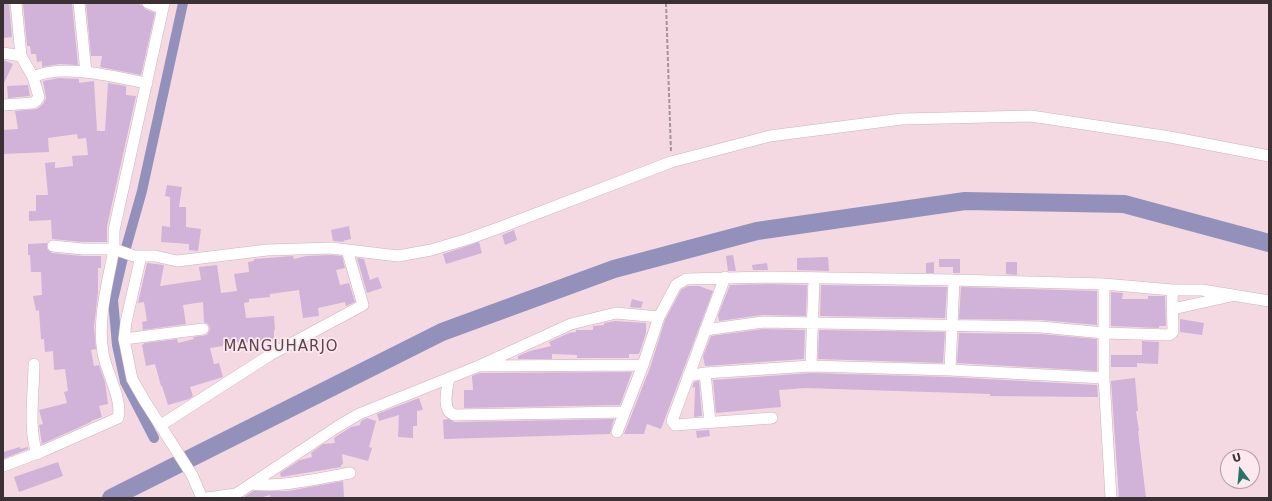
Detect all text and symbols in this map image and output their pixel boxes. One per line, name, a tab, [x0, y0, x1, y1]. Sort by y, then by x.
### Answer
district label: MANGUHARJO	[223, 338, 339, 356]
north arrow	[1220, 449, 1260, 489]
text: U	[1231, 450, 1243, 465]

